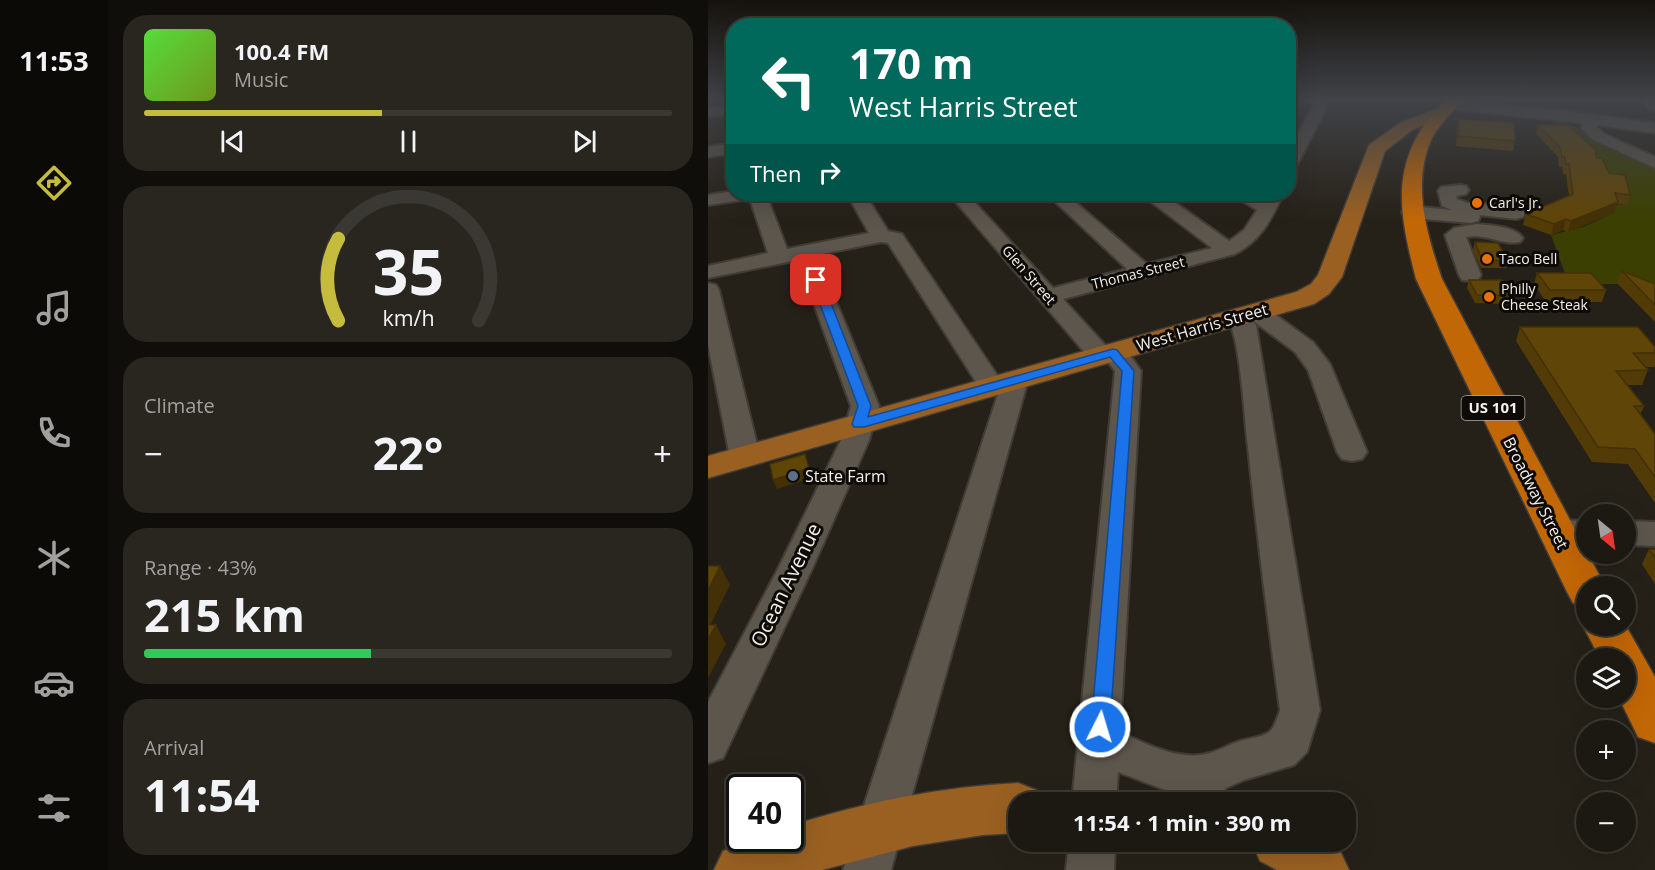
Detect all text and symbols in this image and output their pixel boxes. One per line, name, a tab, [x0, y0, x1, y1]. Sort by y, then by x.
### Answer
text: 170 m	[849, 34, 973, 91]
text: 100.4 FM	[234, 36, 329, 66]
text: 11:53	[19, 42, 89, 79]
icon: left	[750, 42, 828, 120]
text: Music	[234, 66, 288, 93]
text: West Harris Street	[849, 88, 1078, 125]
icon: previous	[216, 125, 249, 158]
icon: pause	[392, 125, 425, 158]
icon: next	[568, 125, 601, 158]
icon: right	[813, 156, 846, 189]
text: Then	[750, 158, 801, 188]
icon: directions	[33, 162, 75, 204]
place label: Carl's Jr.	[1489, 193, 1541, 212]
marker: Carl's Jr.	[1470, 196, 1484, 210]
text: 35	[372, 228, 444, 313]
street label: Glen Street	[998, 241, 1060, 308]
place label: Taco Bell	[1499, 249, 1557, 268]
street label: Thomas Street	[1090, 252, 1186, 293]
marker: Taco Bell	[1480, 252, 1494, 266]
pin	[790, 254, 841, 305]
icon: arrive	[799, 263, 832, 296]
place label: Philly Cheese Steak	[1501, 279, 1589, 314]
icon: music	[33, 287, 75, 329]
marker: Philly Cheese Steak	[1482, 290, 1496, 304]
street label: West Harris Street	[1134, 298, 1270, 356]
text: km/h	[382, 303, 434, 332]
text: Climate	[144, 392, 215, 419]
road number: US 101	[1462, 396, 1524, 420]
icon: phone	[33, 412, 75, 454]
text: 22°	[373, 422, 443, 483]
text: −	[144, 431, 163, 476]
text: +	[653, 431, 672, 476]
street label: Broadway Street	[1498, 433, 1574, 553]
place label: State Farm	[805, 465, 886, 487]
marker: State Farm	[786, 469, 800, 483]
north arrow	[1576, 504, 1636, 564]
map controls	[1576, 504, 1636, 852]
street label: Ocean Avenue	[744, 518, 827, 651]
icon: climate	[33, 537, 75, 579]
text: Range · 43%	[144, 554, 257, 581]
button: search	[1576, 576, 1636, 636]
text: 215 km	[144, 584, 305, 645]
button: layers	[1576, 648, 1636, 708]
icon: car	[33, 662, 75, 704]
position arrow	[1068, 695, 1132, 759]
button: +	[1576, 720, 1636, 780]
text: Arrival	[144, 734, 204, 761]
text: 11:54	[144, 764, 260, 825]
speed limit sign: 40	[726, 774, 804, 852]
icon: filters	[33, 787, 75, 829]
button: −	[1576, 792, 1636, 852]
text: 11:54 · 1 min · 390 m	[1073, 807, 1291, 837]

